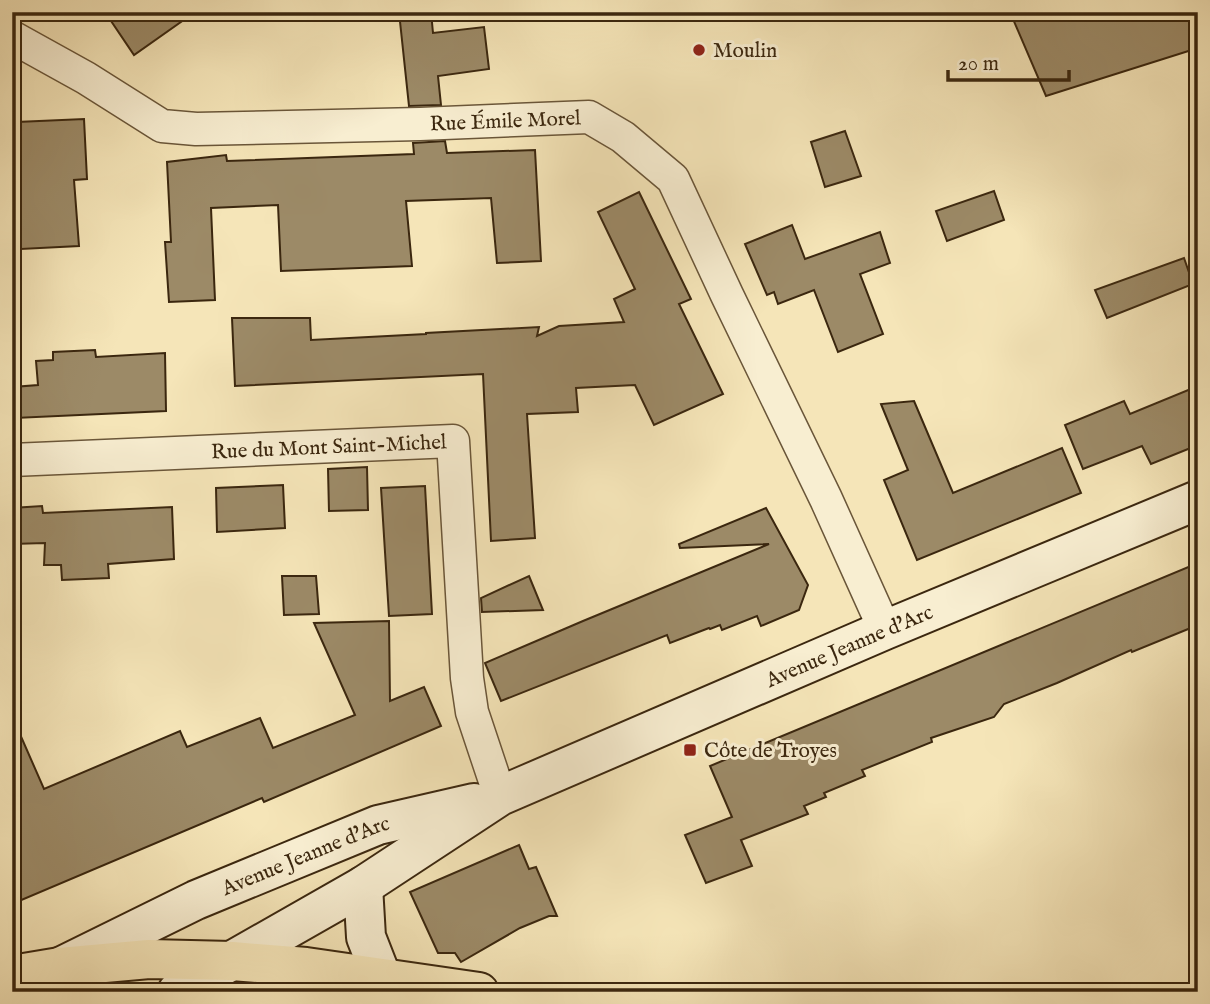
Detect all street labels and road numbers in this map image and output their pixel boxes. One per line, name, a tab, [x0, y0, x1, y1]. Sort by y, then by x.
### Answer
street label: Rue Émile Morel	[429, 105, 582, 139]
street label: Rue du Mont Saint-Michel	[210, 429, 447, 466]
street label: Avenue Jeanne d'Arc	[761, 600, 937, 695]
street label: Avenue Jeanne d'Arc	[217, 811, 392, 903]

